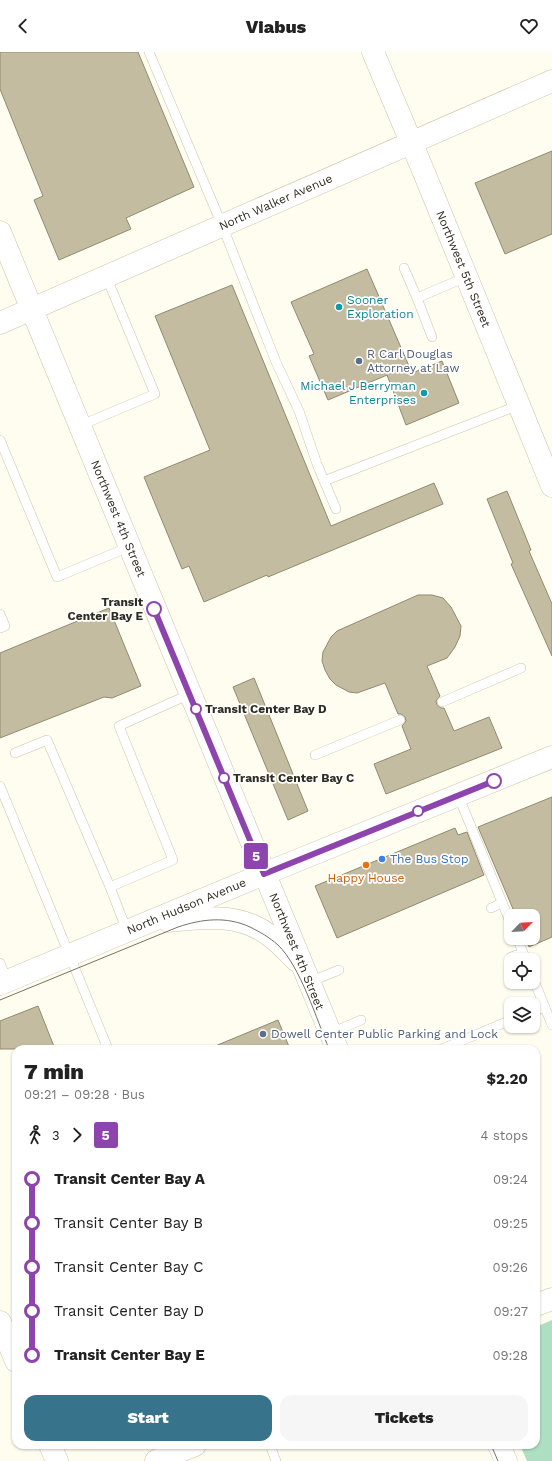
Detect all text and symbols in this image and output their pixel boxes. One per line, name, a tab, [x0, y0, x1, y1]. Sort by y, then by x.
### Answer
icon: back	[12, 15, 34, 37]
icon: heart	[518, 15, 540, 37]
text: Viabus	[246, 16, 306, 37]
street label: North Walker Avenue	[217, 171, 335, 233]
street label: Northwest 5th Street	[433, 209, 493, 329]
place label: Sooner Exploration	[347, 293, 414, 321]
marker: Sooner Exploration	[334, 302, 344, 312]
place label: R Carl Douglas Attorney at Law	[367, 347, 459, 375]
marker: R Carl Douglas Attorney at Law	[354, 356, 364, 366]
place label: Michael J Berryman Enterprises	[300, 379, 416, 407]
marker: Michael J Berryman Enterprises	[419, 388, 429, 398]
street label: Northwest 4th Street	[88, 458, 149, 579]
place label: Transit Center Bay E	[68, 595, 144, 623]
marker: Transit Center Bay E	[146, 601, 162, 617]
place label: Transit Center Bay D	[205, 702, 327, 716]
marker: Transit Center Bay D	[190, 703, 202, 715]
place label: Transit Center Bay C	[233, 771, 354, 785]
marker: Transit Center Bay C	[218, 772, 230, 784]
unlabelled marker	[486, 773, 502, 789]
unlabelled marker	[412, 805, 424, 817]
line badge: 5	[243, 843, 269, 869]
text: 5	[252, 848, 260, 864]
place label: The Bus Stop	[390, 852, 469, 866]
marker: The Bus Stop	[377, 854, 387, 864]
marker: Happy House	[361, 860, 371, 870]
place label: Happy House	[328, 871, 405, 885]
street label: North Hudson Avenue	[125, 875, 248, 937]
street label: Northwest 4th Street	[266, 891, 327, 1012]
north arrow	[504, 909, 540, 945]
map controls	[504, 909, 540, 1033]
button: locate	[504, 953, 540, 989]
button: layers	[504, 997, 540, 1033]
place label: Dowell Center Public Parking and Lock	[271, 1027, 498, 1041]
marker: Dowell Center Public Parking and Lock	[258, 1029, 268, 1039]
text: 7 min	[24, 1059, 84, 1084]
text: $2.20	[486, 1070, 528, 1088]
text: 09:21 – 09:28 · Bus	[24, 1087, 145, 1102]
icon: walk	[24, 1124, 46, 1146]
icon: forward	[66, 1124, 88, 1146]
text: 5	[102, 1127, 110, 1143]
text: 3	[52, 1128, 60, 1143]
text: 4 stops	[481, 1128, 528, 1143]
text: Transit Center Bay A	[54, 1170, 205, 1188]
text: 09:24	[493, 1172, 528, 1187]
text: Transit Center Bay B	[54, 1214, 203, 1232]
text: 09:25	[493, 1216, 528, 1231]
text: Transit Center Bay C	[54, 1258, 204, 1276]
text: 09:26	[493, 1260, 528, 1275]
text: Transit Center Bay D	[54, 1302, 204, 1320]
text: 09:27	[493, 1304, 528, 1319]
text: Transit Center Bay E	[54, 1346, 205, 1364]
text: 09:28	[492, 1348, 528, 1363]
button: Start	[24, 1395, 272, 1441]
button: Tickets	[280, 1395, 528, 1441]

